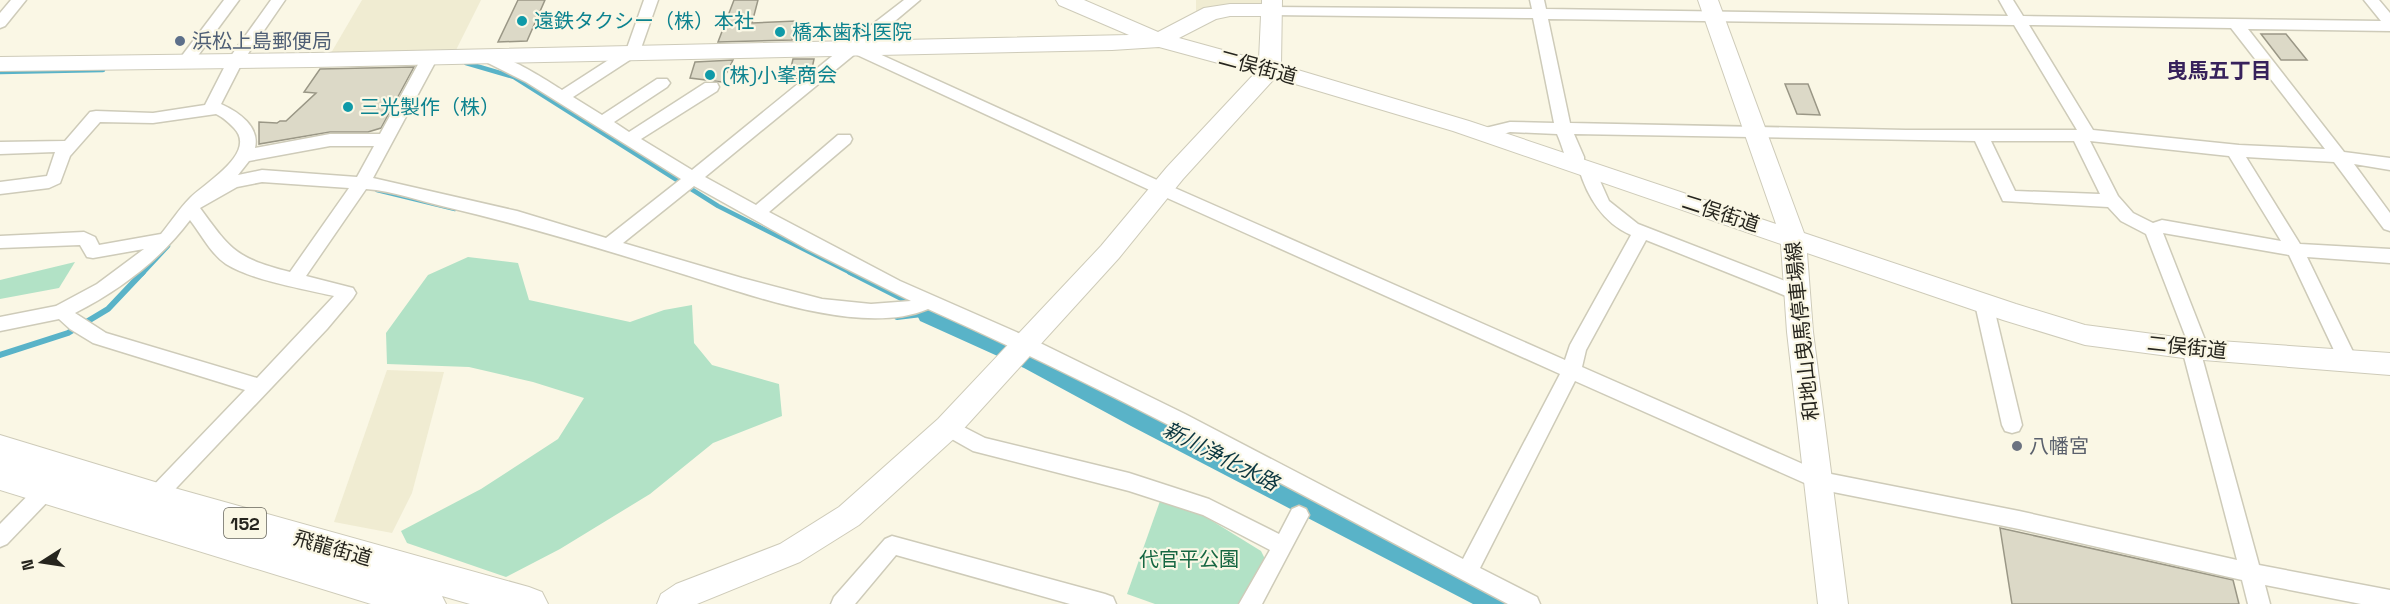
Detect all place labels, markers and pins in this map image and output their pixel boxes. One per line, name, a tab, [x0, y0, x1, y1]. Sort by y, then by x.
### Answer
place label: 遠鉄タクシー（株）本社	[534, 8, 754, 34]
marker: 遠鉄タクシー（株）本社	[515, 14, 529, 28]
place label: 橋本歯科医院	[792, 19, 912, 45]
marker: 橋本歯科医院	[773, 25, 787, 39]
place label: 浜松上島郵便局	[192, 28, 332, 54]
marker: 浜松上島郵便局	[173, 34, 187, 48]
place label: (株)小峯商会	[722, 62, 837, 88]
marker: (株)小峯商会	[703, 68, 717, 82]
place label: 三光製作（株）	[360, 94, 500, 120]
marker: 三光製作（株）	[341, 100, 355, 114]
place label: 八幡宮	[2029, 433, 2089, 459]
marker: 八幡宮	[2010, 439, 2024, 453]

